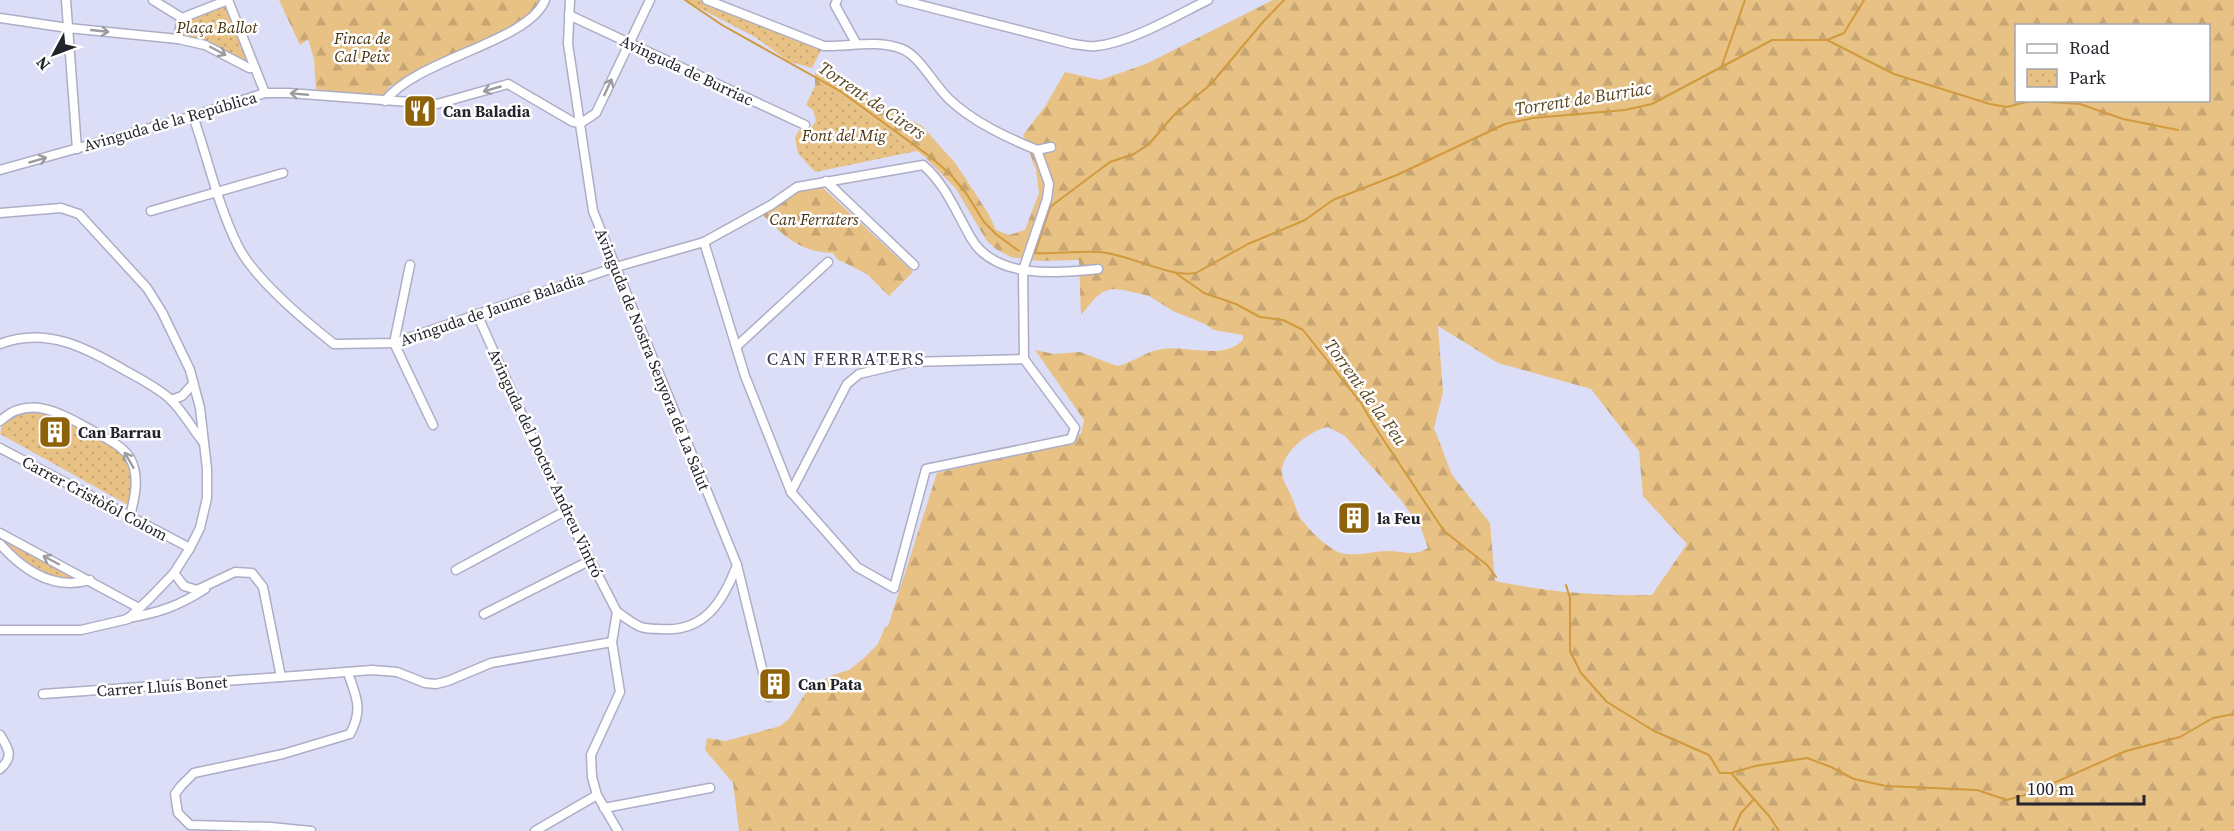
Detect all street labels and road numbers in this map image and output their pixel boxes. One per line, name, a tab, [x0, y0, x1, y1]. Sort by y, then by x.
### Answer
street label: Avinguda de Burriac	[617, 29, 757, 111]
street label: Avinguda de la República	[81, 85, 260, 156]
street label: Avinguda de Nostra Senyora de La Salut	[590, 225, 716, 494]
street label: Avinguda de Jaume Baladia	[397, 267, 588, 351]
street label: Avinguda del Doctor Andreu Vintró	[483, 345, 609, 581]
street label: Carrer Cristòfol Colom	[18, 450, 172, 546]
street label: Carrer Lluís Bonet	[96, 670, 229, 702]

